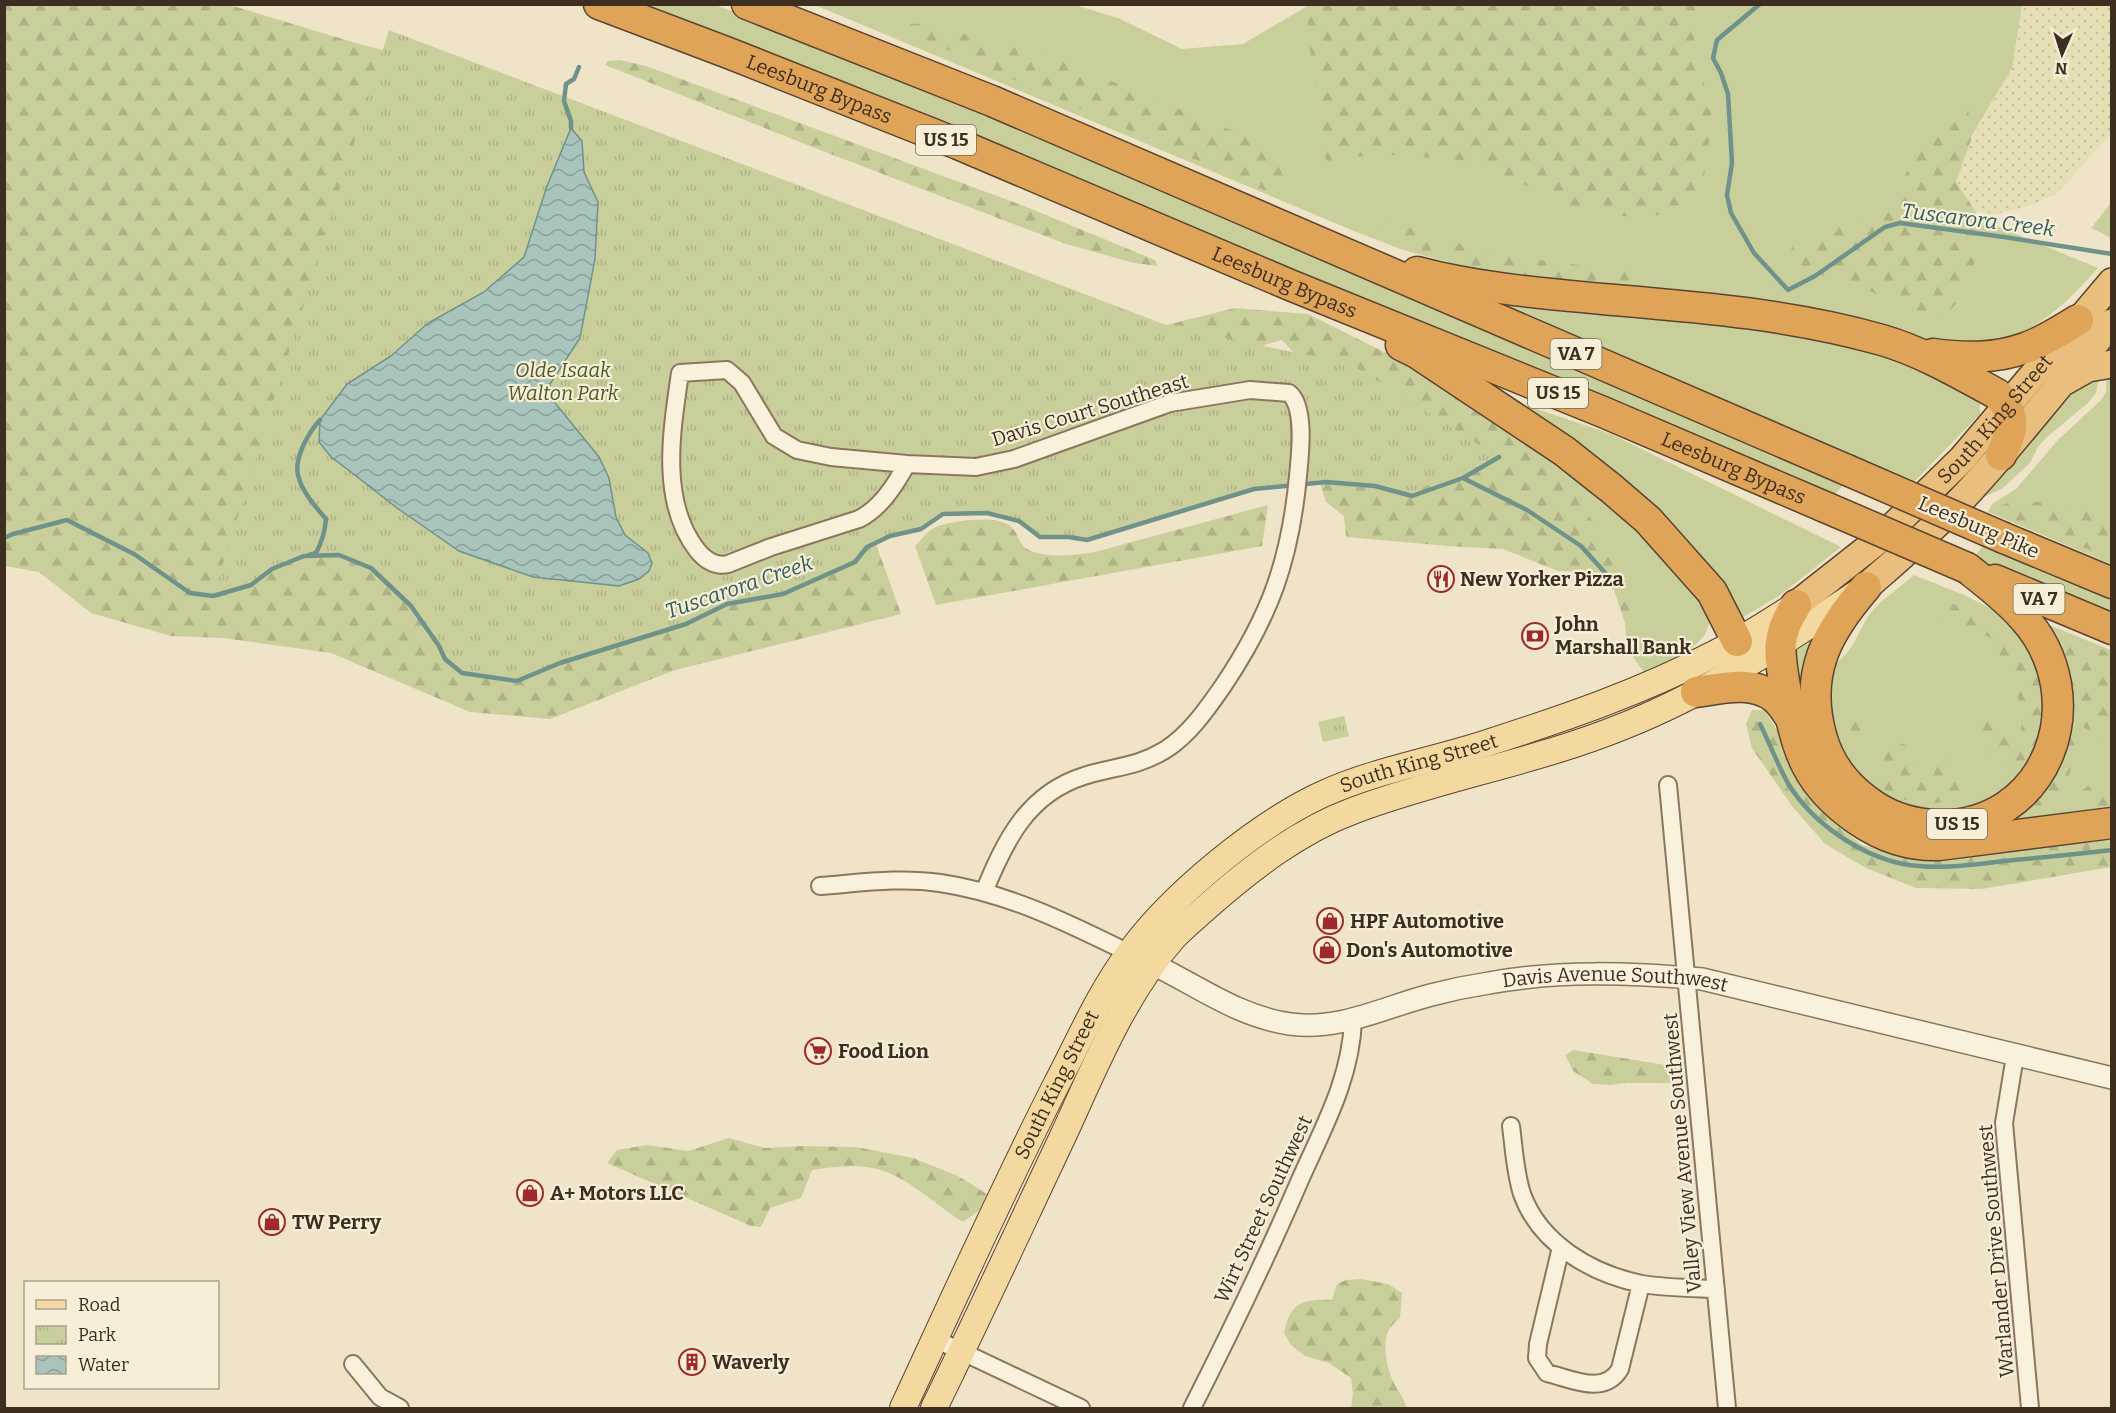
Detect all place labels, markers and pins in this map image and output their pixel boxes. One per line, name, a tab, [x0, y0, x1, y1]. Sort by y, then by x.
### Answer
restaurant icon: New Yorker Pizza	[1426, 564, 1456, 594]
place label: New Yorker Pizza	[1460, 567, 1624, 591]
place label: John Marshall Bank	[1554, 612, 1691, 659]
bank icon: John Marshall Bank	[1520, 621, 1550, 651]
shop icon: HPF Automotive	[1315, 906, 1345, 936]
place label: HPF Automotive	[1350, 909, 1504, 933]
shop icon: Don's Automotive	[1312, 935, 1342, 965]
place label: Don's Automotive	[1346, 938, 1513, 962]
supermarket icon: Food Lion	[803, 1036, 833, 1066]
place label: Food Lion	[838, 1039, 929, 1063]
shop icon: A+ Motors LLC	[515, 1178, 545, 1208]
place label: A+ Motors LLC	[550, 1181, 684, 1205]
shop icon: TW Perry	[257, 1207, 287, 1237]
place label: TW Perry	[292, 1210, 382, 1234]
building icon: Waverly	[677, 1347, 707, 1377]
place label: Waverly	[712, 1350, 790, 1374]

